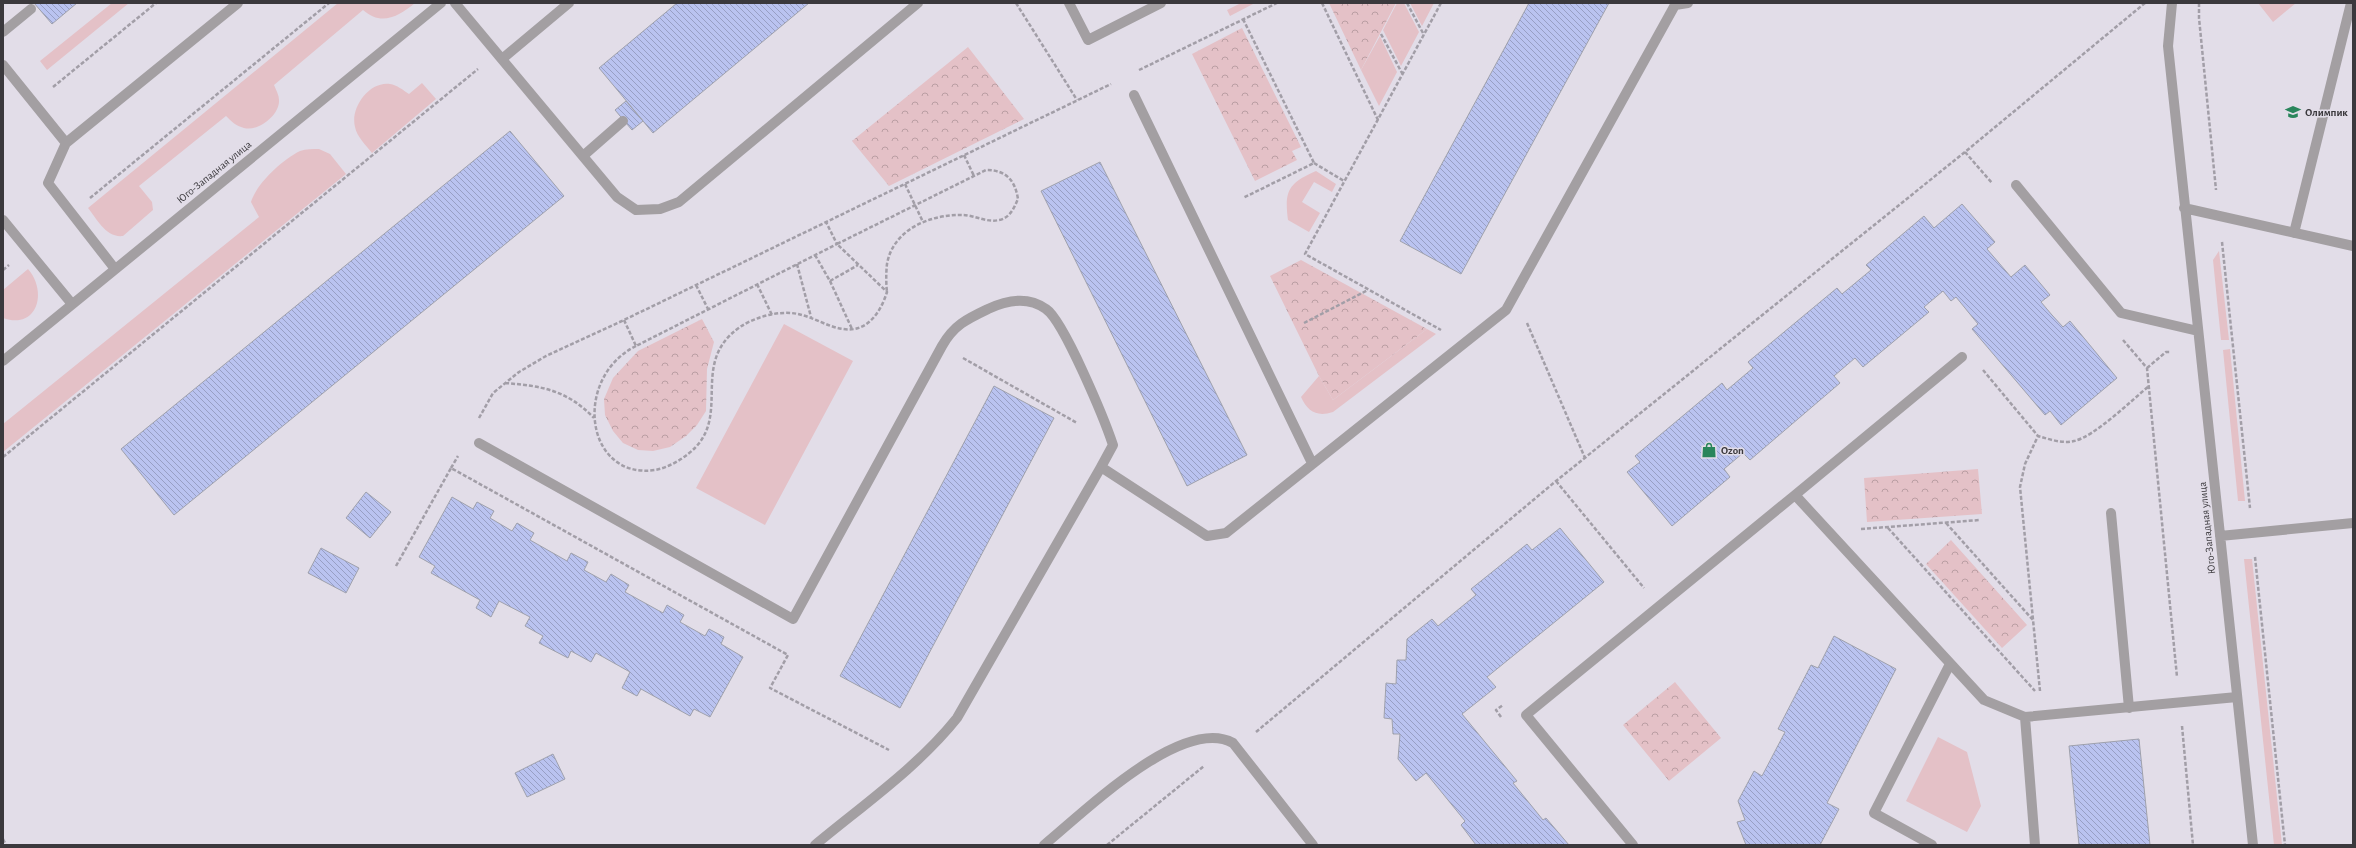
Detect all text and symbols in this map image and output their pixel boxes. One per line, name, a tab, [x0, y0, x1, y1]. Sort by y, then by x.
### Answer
school or university icon: Олимпик	[2284, 103, 2302, 121]
place label: Олимпик	[2305, 107, 2348, 118]
street label: Юго-Западная улица	[175, 139, 253, 205]
shop icon: Ozon	[1700, 441, 1718, 459]
place label: Ozon	[1721, 445, 1744, 456]
street label: Юго-Западная улица	[2197, 481, 2217, 575]

